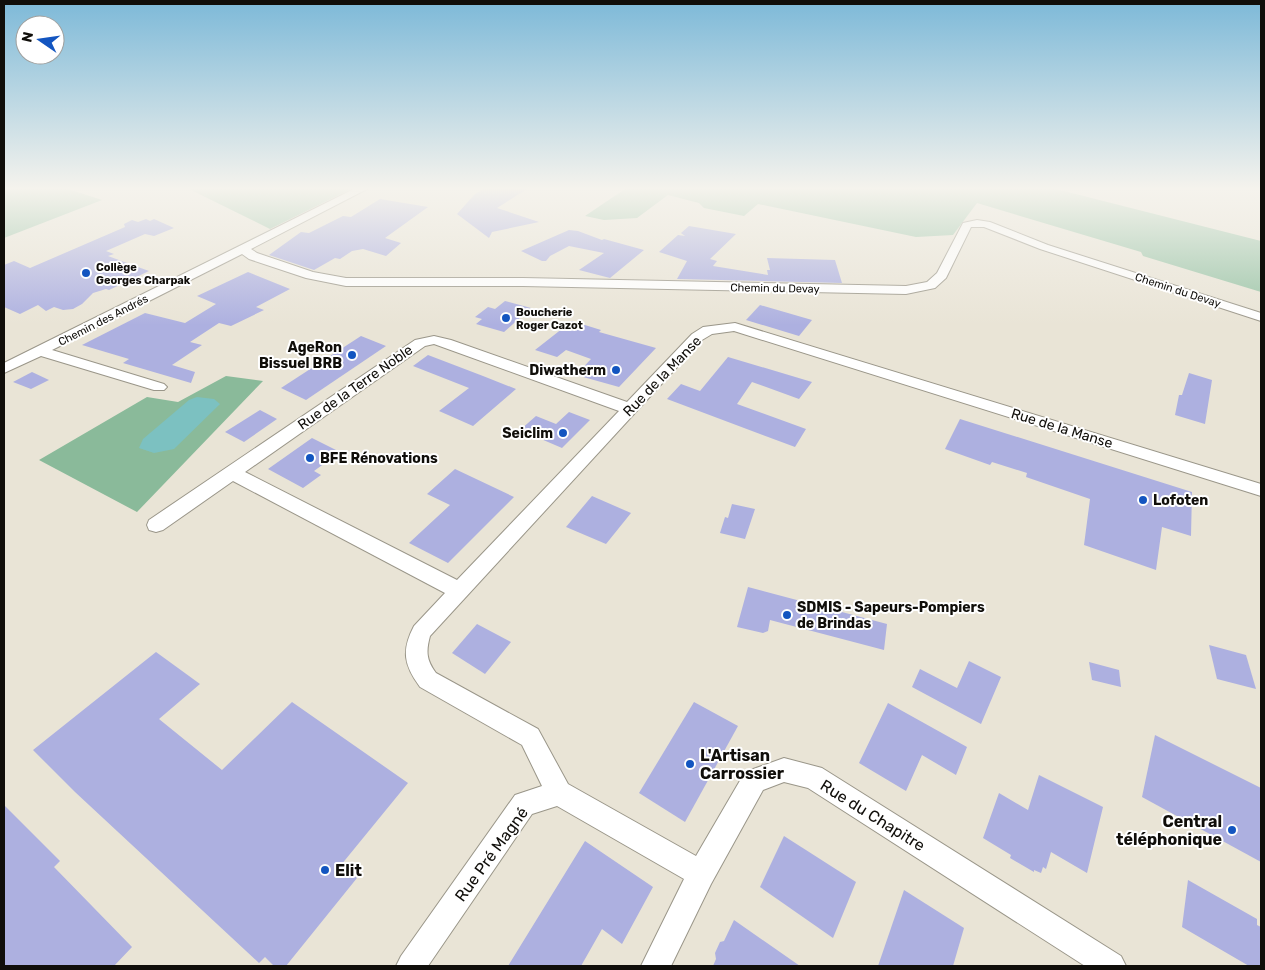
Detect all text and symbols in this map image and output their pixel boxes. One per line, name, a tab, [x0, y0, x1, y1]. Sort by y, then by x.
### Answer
north arrow	[15, 15, 65, 65]
text: N	[18, 30, 37, 44]
place label: Collège Georges Charpak	[96, 261, 191, 287]
marker: Collège Georges Charpak	[80, 267, 92, 279]
street label: Chemin du Devay	[1133, 270, 1222, 310]
street label: Chemin du Devay	[730, 281, 820, 296]
street label: Chemin des Andrés	[56, 292, 151, 349]
place label: Boucherie Roger Cazot	[516, 306, 583, 332]
marker: Boucherie Roger Cazot	[500, 312, 512, 324]
street label: Rue de la Manse	[620, 332, 705, 420]
place label: AgeRon Bissuel BRB	[259, 339, 342, 372]
street label: Rue de la Terre Noble	[295, 341, 416, 433]
marker: AgeRon Bissuel BRB	[346, 349, 358, 361]
place label: Diwatherm	[529, 362, 606, 379]
marker: Diwatherm	[610, 364, 622, 376]
street label: Rue de la Manse	[1009, 405, 1115, 452]
place label: Seiclim	[502, 425, 553, 442]
marker: Seiclim	[557, 427, 569, 439]
place label: BFE Rénovations	[320, 450, 438, 467]
marker: BFE Rénovations	[304, 452, 316, 464]
place label: Lofoten	[1153, 492, 1208, 509]
marker: Lofoten	[1137, 494, 1149, 506]
place label: SDMIS - Sapeurs-Pompiers de Brindas	[797, 599, 985, 632]
marker: SDMIS - Sapeurs-Pompiers de Brindas	[781, 609, 793, 621]
place label: L'Artisan Carrossier	[700, 746, 785, 783]
marker: L'Artisan Carrossier	[684, 758, 696, 770]
street label: Rue du Chapitre	[817, 776, 929, 855]
street label: Rue Pré Magné	[451, 803, 532, 905]
place label: Central téléphonique	[1116, 812, 1222, 849]
marker: Central téléphonique	[1226, 824, 1238, 836]
place label: Elit	[335, 861, 362, 880]
marker: Elit	[319, 864, 331, 876]

